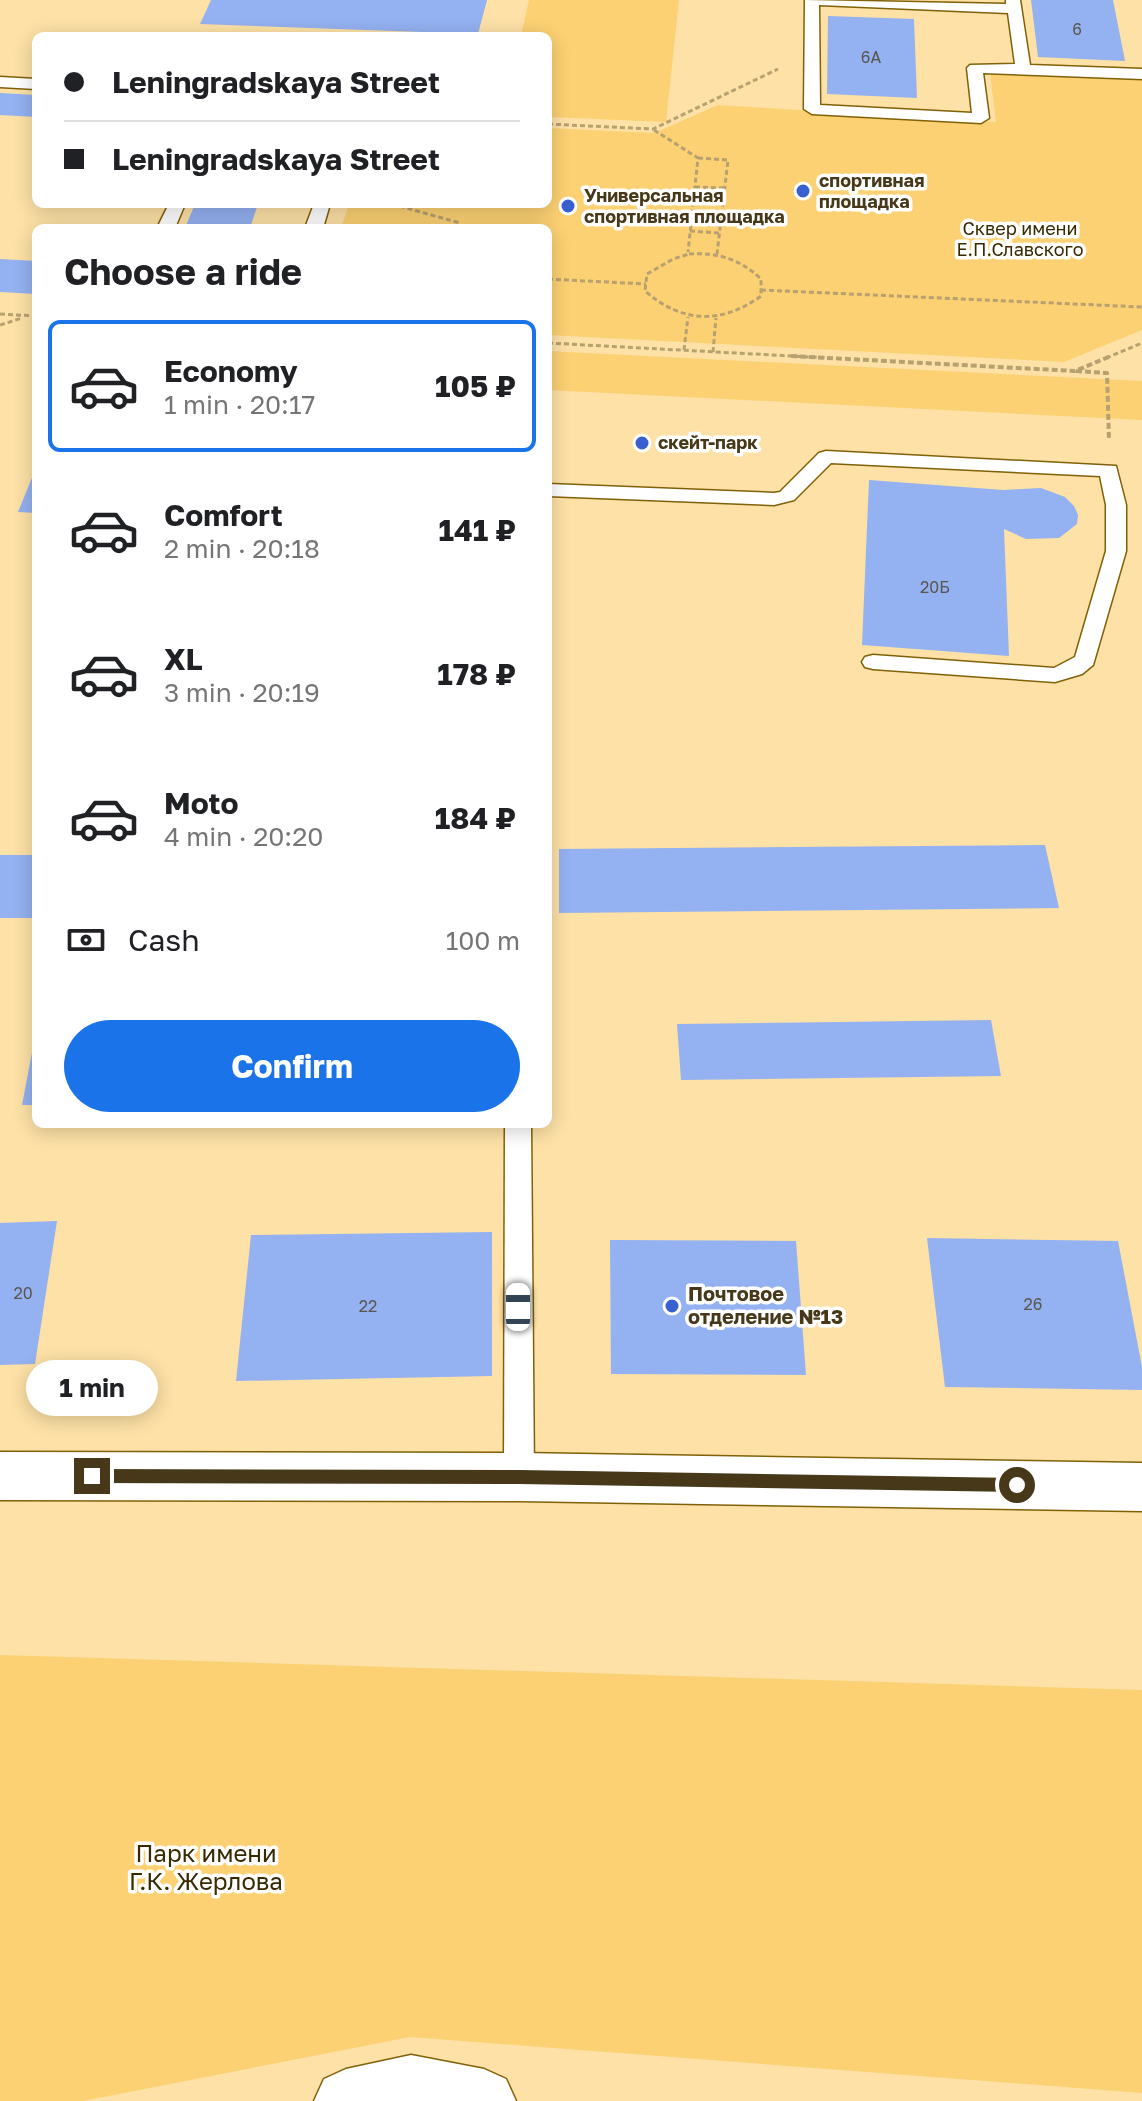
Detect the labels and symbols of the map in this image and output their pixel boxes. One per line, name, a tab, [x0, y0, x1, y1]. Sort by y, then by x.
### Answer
house number: 6	[1072, 19, 1082, 39]
house number: 6А	[861, 47, 881, 67]
place label: спортивная площадка	[819, 169, 925, 212]
marker: спортивная площадка	[794, 182, 812, 200]
place label: Универсальная спортивная площадка	[584, 184, 785, 227]
marker: Универсальная спортивная площадка	[559, 197, 577, 215]
park label: Сквер имени Е.П.Славского	[957, 217, 1084, 260]
place label: скейт-парк	[658, 431, 758, 453]
marker: скейт-парк	[633, 434, 651, 452]
house number: 20Б	[920, 577, 950, 597]
place label: Почтовое отделение №13	[688, 1281, 843, 1328]
house number: 20	[13, 1283, 33, 1303]
car	[506, 1283, 530, 1331]
house number: 26	[1024, 1294, 1042, 1314]
house number: 22	[359, 1296, 377, 1316]
marker: Почтовое отделение №13	[663, 1297, 681, 1315]
callout: 1 min	[26, 1360, 158, 1416]
route end	[74, 1458, 110, 1494]
route start	[999, 1467, 1035, 1503]
park label: Парк имени Г.К. Жерлова	[129, 1838, 283, 1895]

